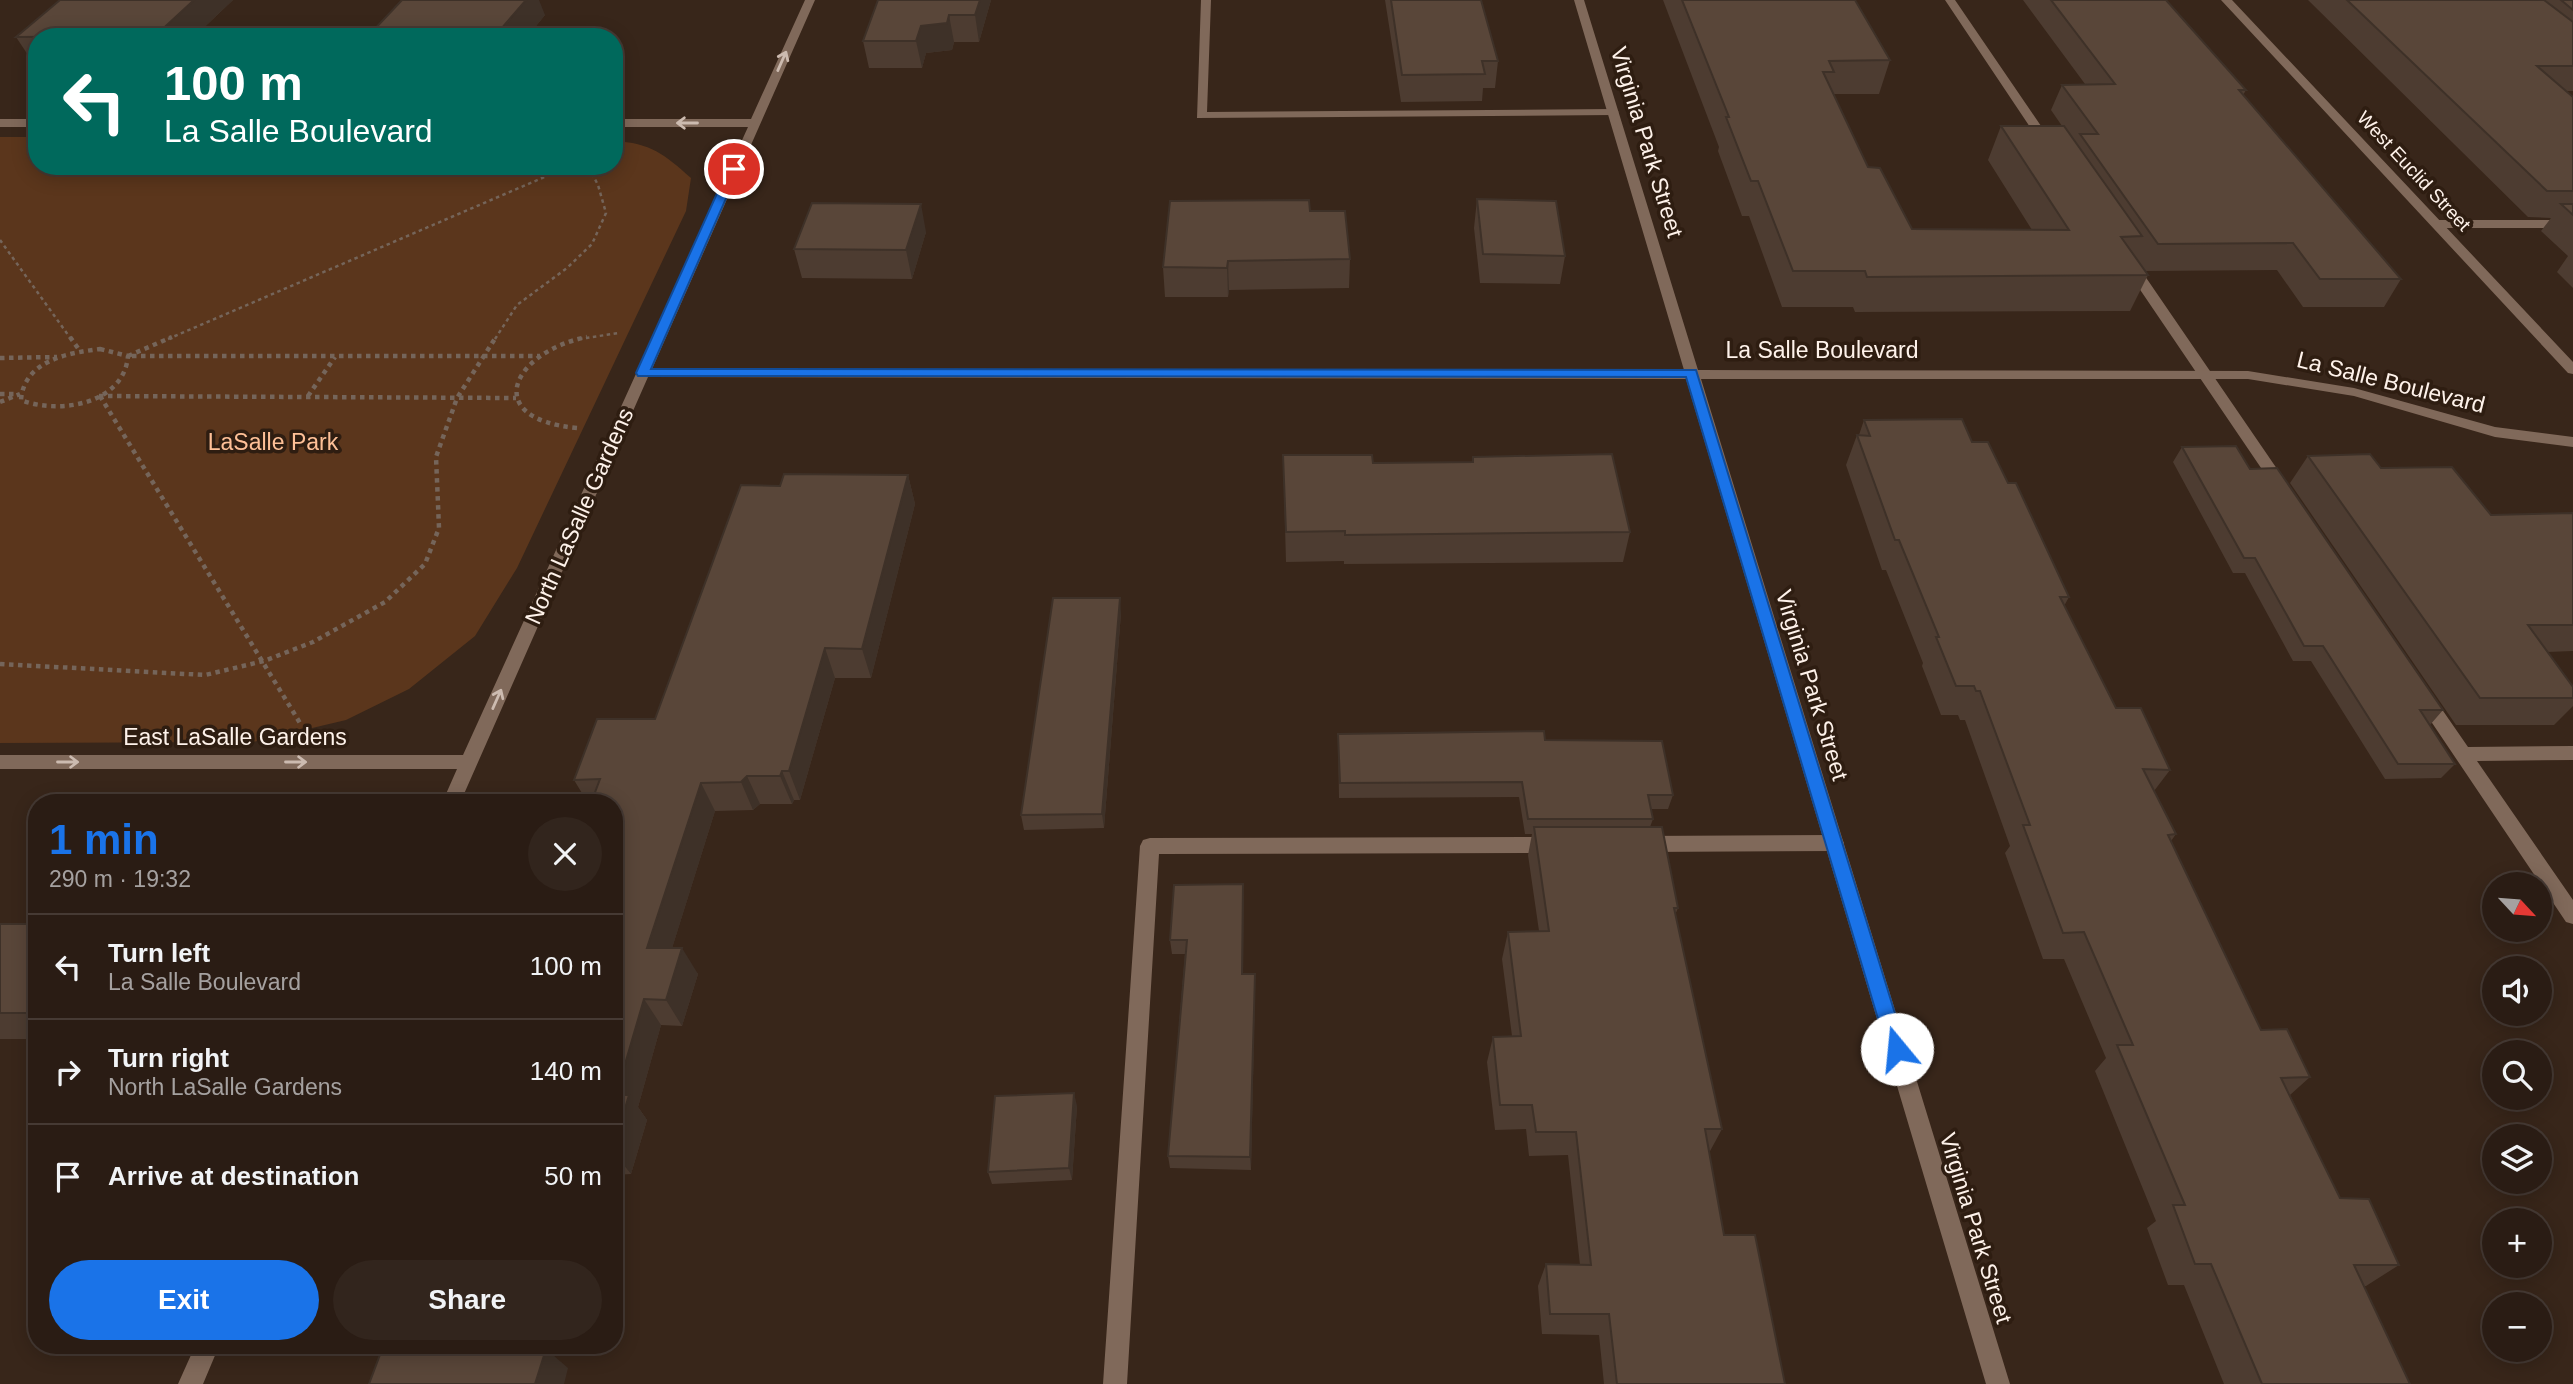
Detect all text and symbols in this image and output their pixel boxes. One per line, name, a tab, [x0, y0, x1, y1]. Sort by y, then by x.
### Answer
street label: Virginia Park Street	[1606, 44, 1689, 241]
one-way arrow	[777, 51, 790, 72]
icon: left	[49, 56, 140, 147]
text: 100 m	[164, 56, 303, 110]
street label: West Euclid Street	[2353, 107, 2475, 236]
text: La Salle Boulevard	[164, 113, 433, 149]
one-way arrow	[675, 116, 698, 130]
pin	[704, 139, 764, 199]
icon: arrive	[715, 150, 753, 188]
street label: La Salle Boulevard	[1725, 337, 1919, 363]
street label: La Salle Boulevard	[2294, 346, 2488, 418]
street label: North LaSalle Gardens	[520, 404, 638, 628]
park label: LaSalle Park	[208, 429, 339, 455]
street label: Virginia Park Street	[1771, 587, 1854, 784]
one-way arrow	[491, 689, 504, 711]
street label: East LaSalle Gardens	[123, 724, 347, 750]
one-way arrow	[56, 755, 79, 769]
one-way arrow	[284, 755, 307, 769]
text: 1 min	[49, 816, 159, 863]
button: close	[528, 817, 602, 891]
text: 290 m · 19:32	[49, 866, 191, 892]
north arrow	[2482, 872, 2552, 942]
map controls	[2482, 872, 2552, 1362]
text: Turn left	[108, 938, 210, 968]
icon: left	[49, 948, 87, 986]
text: 100 m	[530, 951, 602, 981]
button: sound	[2482, 956, 2552, 1026]
text: La Salle Boulevard	[108, 969, 301, 995]
position arrow	[1860, 1012, 1934, 1086]
button: search	[2482, 1040, 2552, 1110]
text: Turn right	[108, 1043, 229, 1073]
icon: right	[49, 1053, 87, 1091]
text: 140 m	[530, 1056, 602, 1086]
text: North LaSalle Gardens	[108, 1074, 342, 1100]
button: layers	[2482, 1124, 2552, 1194]
street label: Virginia Park Street	[1935, 1130, 2018, 1327]
icon: arrive	[49, 1158, 87, 1196]
text: Arrive at destination	[108, 1161, 359, 1191]
text: 50 m	[544, 1161, 602, 1191]
button: +	[2482, 1208, 2552, 1278]
button: Exit	[49, 1260, 319, 1340]
button: Share	[333, 1260, 602, 1340]
button: −	[2482, 1292, 2552, 1362]

